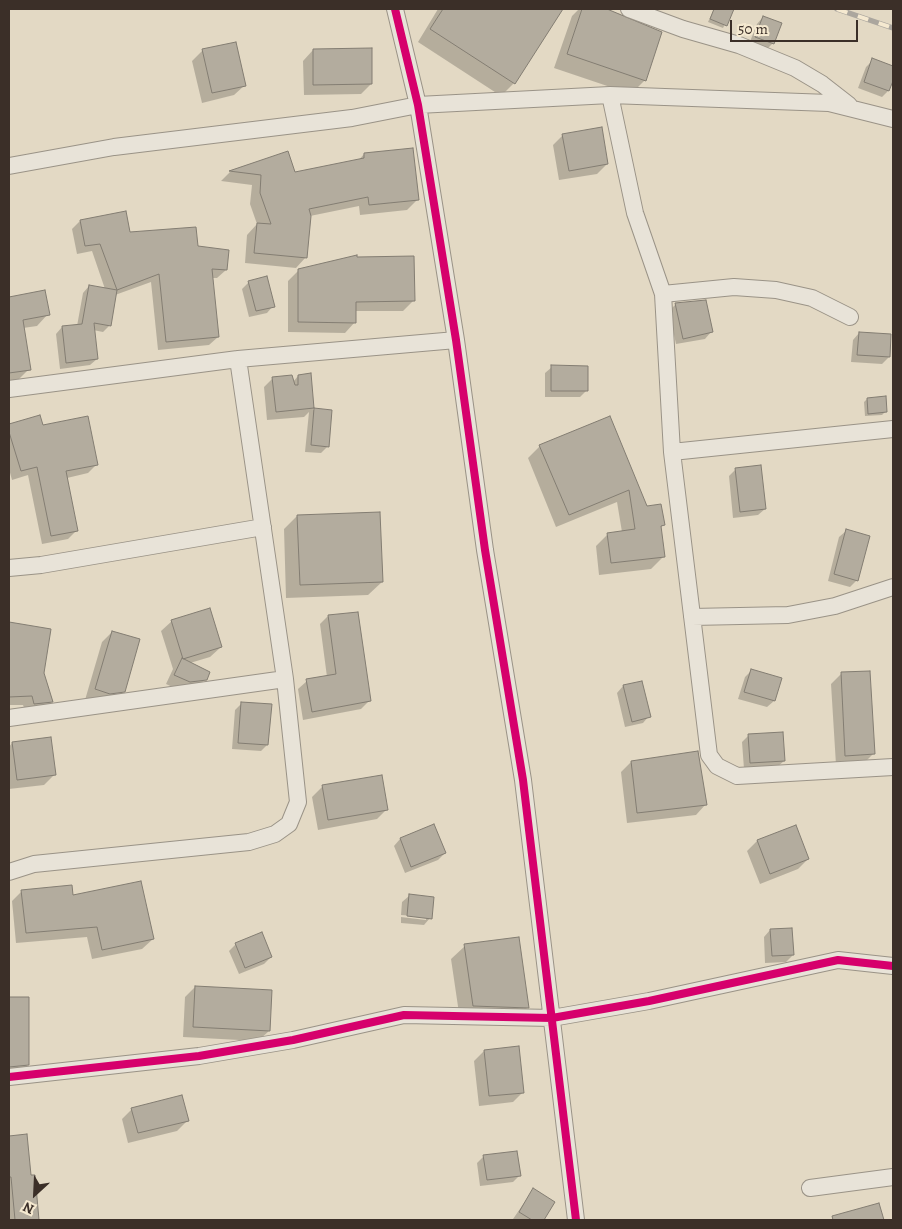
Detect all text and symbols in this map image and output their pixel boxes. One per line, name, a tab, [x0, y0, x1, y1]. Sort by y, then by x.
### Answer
scale bar	[732, 10, 860, 42]
text: 50 m	[738, 19, 768, 39]
north arrow	[10, 1169, 60, 1219]
text: N	[20, 1197, 37, 1219]

